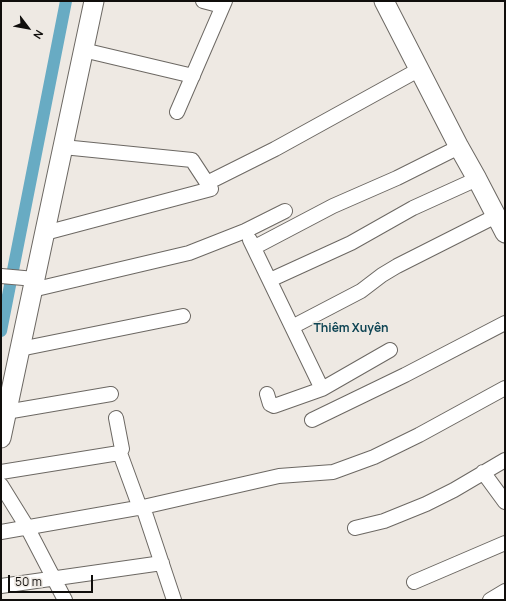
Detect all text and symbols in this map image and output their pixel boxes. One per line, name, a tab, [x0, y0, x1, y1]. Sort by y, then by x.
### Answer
north arrow	[8, 8, 48, 48]
text: N	[30, 27, 47, 42]
district label: Thiêm Xuyên	[313, 322, 389, 336]
scale bar	[10, 567, 95, 593]
text: 50 m	[15, 573, 42, 590]

